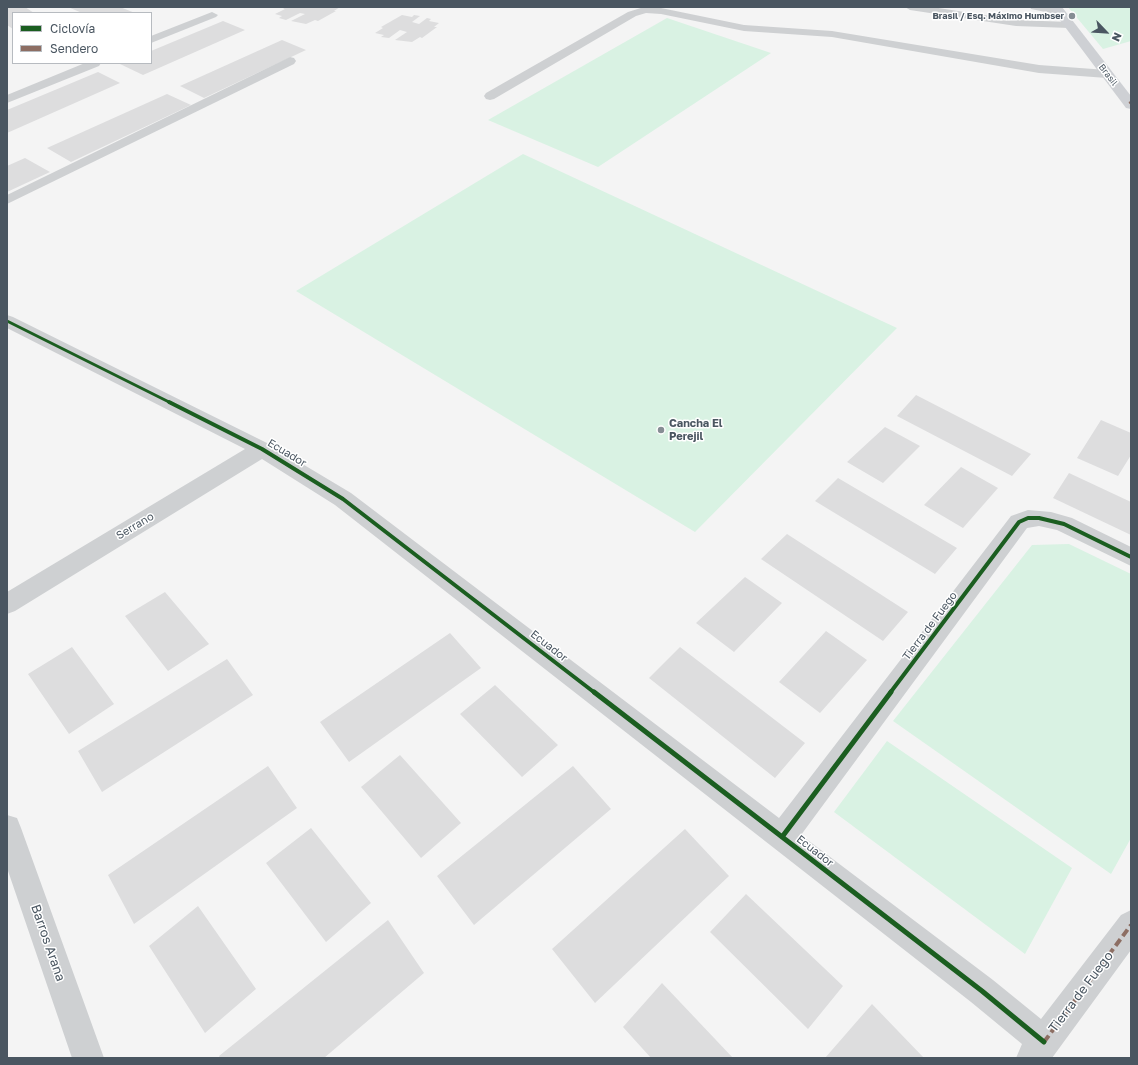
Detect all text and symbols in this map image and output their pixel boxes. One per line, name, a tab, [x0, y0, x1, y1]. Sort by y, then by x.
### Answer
place label: Brasil / Esq. Máximo Humbser	[932, 11, 1064, 21]
marker: Brasil / Esq. Máximo Humbser	[1067, 11, 1077, 21]
legend	[12, 12, 152, 64]
north arrow	[1086, 12, 1126, 52]
text: Ciclovía	[50, 21, 95, 36]
text: N	[1110, 31, 1125, 44]
text: Sendero	[50, 41, 98, 56]
street label: Brasil	[1096, 62, 1120, 88]
place label: Cancha El Perejil	[669, 417, 723, 443]
marker: Cancha El Perejil	[656, 425, 666, 435]
street label: Ecuador	[265, 436, 309, 470]
street label: Serrano	[114, 510, 156, 542]
street label: Tierra de Fuego	[900, 589, 960, 663]
street label: Ecuador	[528, 628, 570, 664]
street label: Ecuador	[794, 833, 836, 869]
street label: Barros Arana	[28, 902, 68, 984]
street label: Tierra de Fuego	[1045, 948, 1117, 1036]

